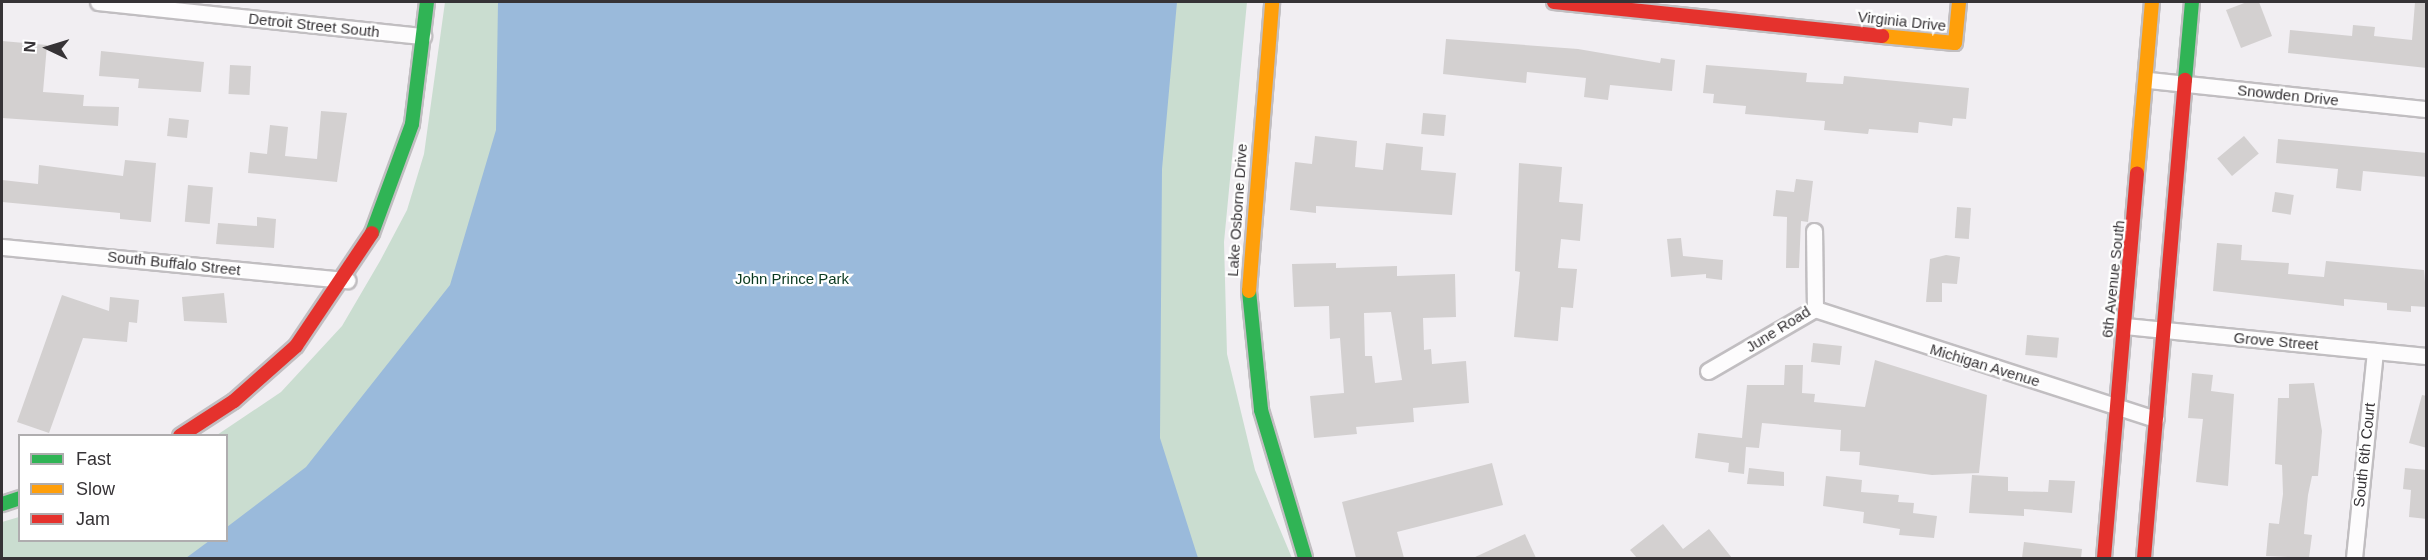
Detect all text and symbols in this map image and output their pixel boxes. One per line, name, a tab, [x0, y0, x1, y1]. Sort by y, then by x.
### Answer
street label: Virginia Drive	[1857, 7, 1947, 35]
street label: Detroit Street South	[248, 9, 380, 41]
north arrow	[18, 18, 78, 78]
text: N	[21, 40, 38, 53]
street label: Snowden Drive	[2236, 81, 2340, 109]
street label: Lake Osborne Drive	[1223, 143, 1251, 277]
street label: 6th Avenue South	[2098, 219, 2128, 339]
street label: South Buffalo Street	[106, 247, 242, 279]
park label: John Prince Park	[735, 270, 849, 288]
street label: June Road	[1742, 302, 1814, 356]
street label: Grove Street	[2233, 328, 2319, 354]
street label: Michigan Avenue	[1927, 340, 2043, 390]
street label: South 6th Court	[2350, 402, 2378, 508]
legend	[18, 434, 228, 542]
text: Fast	[76, 449, 111, 469]
text: Slow	[76, 479, 115, 499]
text: Jam	[76, 509, 110, 529]

